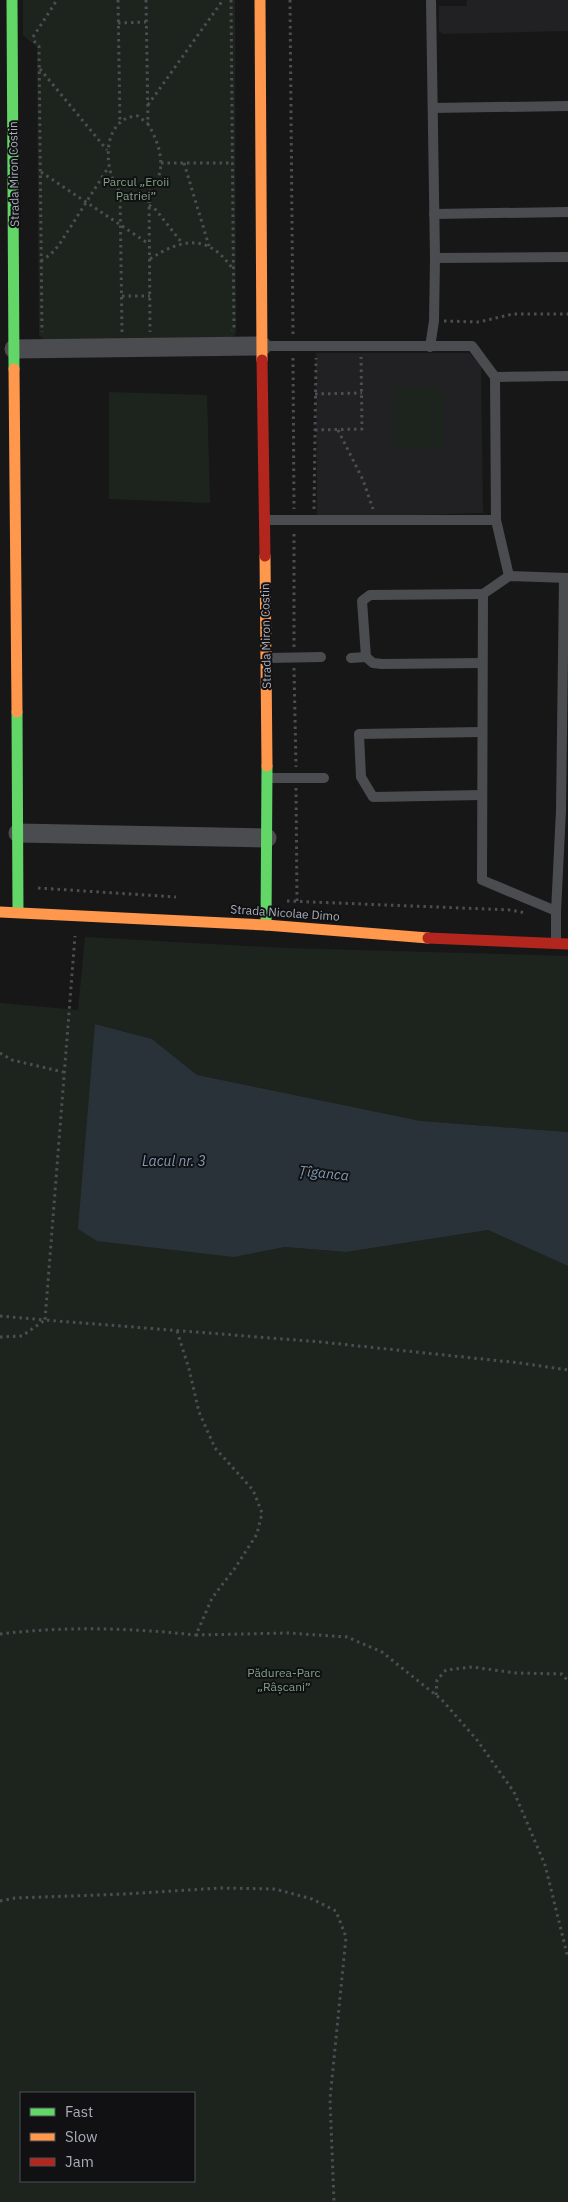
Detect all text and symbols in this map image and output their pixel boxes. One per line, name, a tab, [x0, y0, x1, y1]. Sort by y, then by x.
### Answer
street label: Strada Miron Costin	[5, 121, 22, 227]
park label: Parcul „Eroii Patriei”	[103, 174, 169, 203]
street label: Strada Miron Costin	[257, 583, 274, 689]
street label: Strada Nicolae Dimo	[230, 901, 341, 924]
water label: Lacul nr. 3	[142, 1152, 206, 1170]
water label: Țîganca	[298, 1161, 350, 1185]
park label: Pădurea-Parc „Râșcani”	[247, 1665, 321, 1694]
legend	[20, 2092, 195, 2182]
text: Fast	[65, 2102, 93, 2121]
text: Slow	[65, 2127, 98, 2146]
text: Jam	[65, 2152, 94, 2171]

